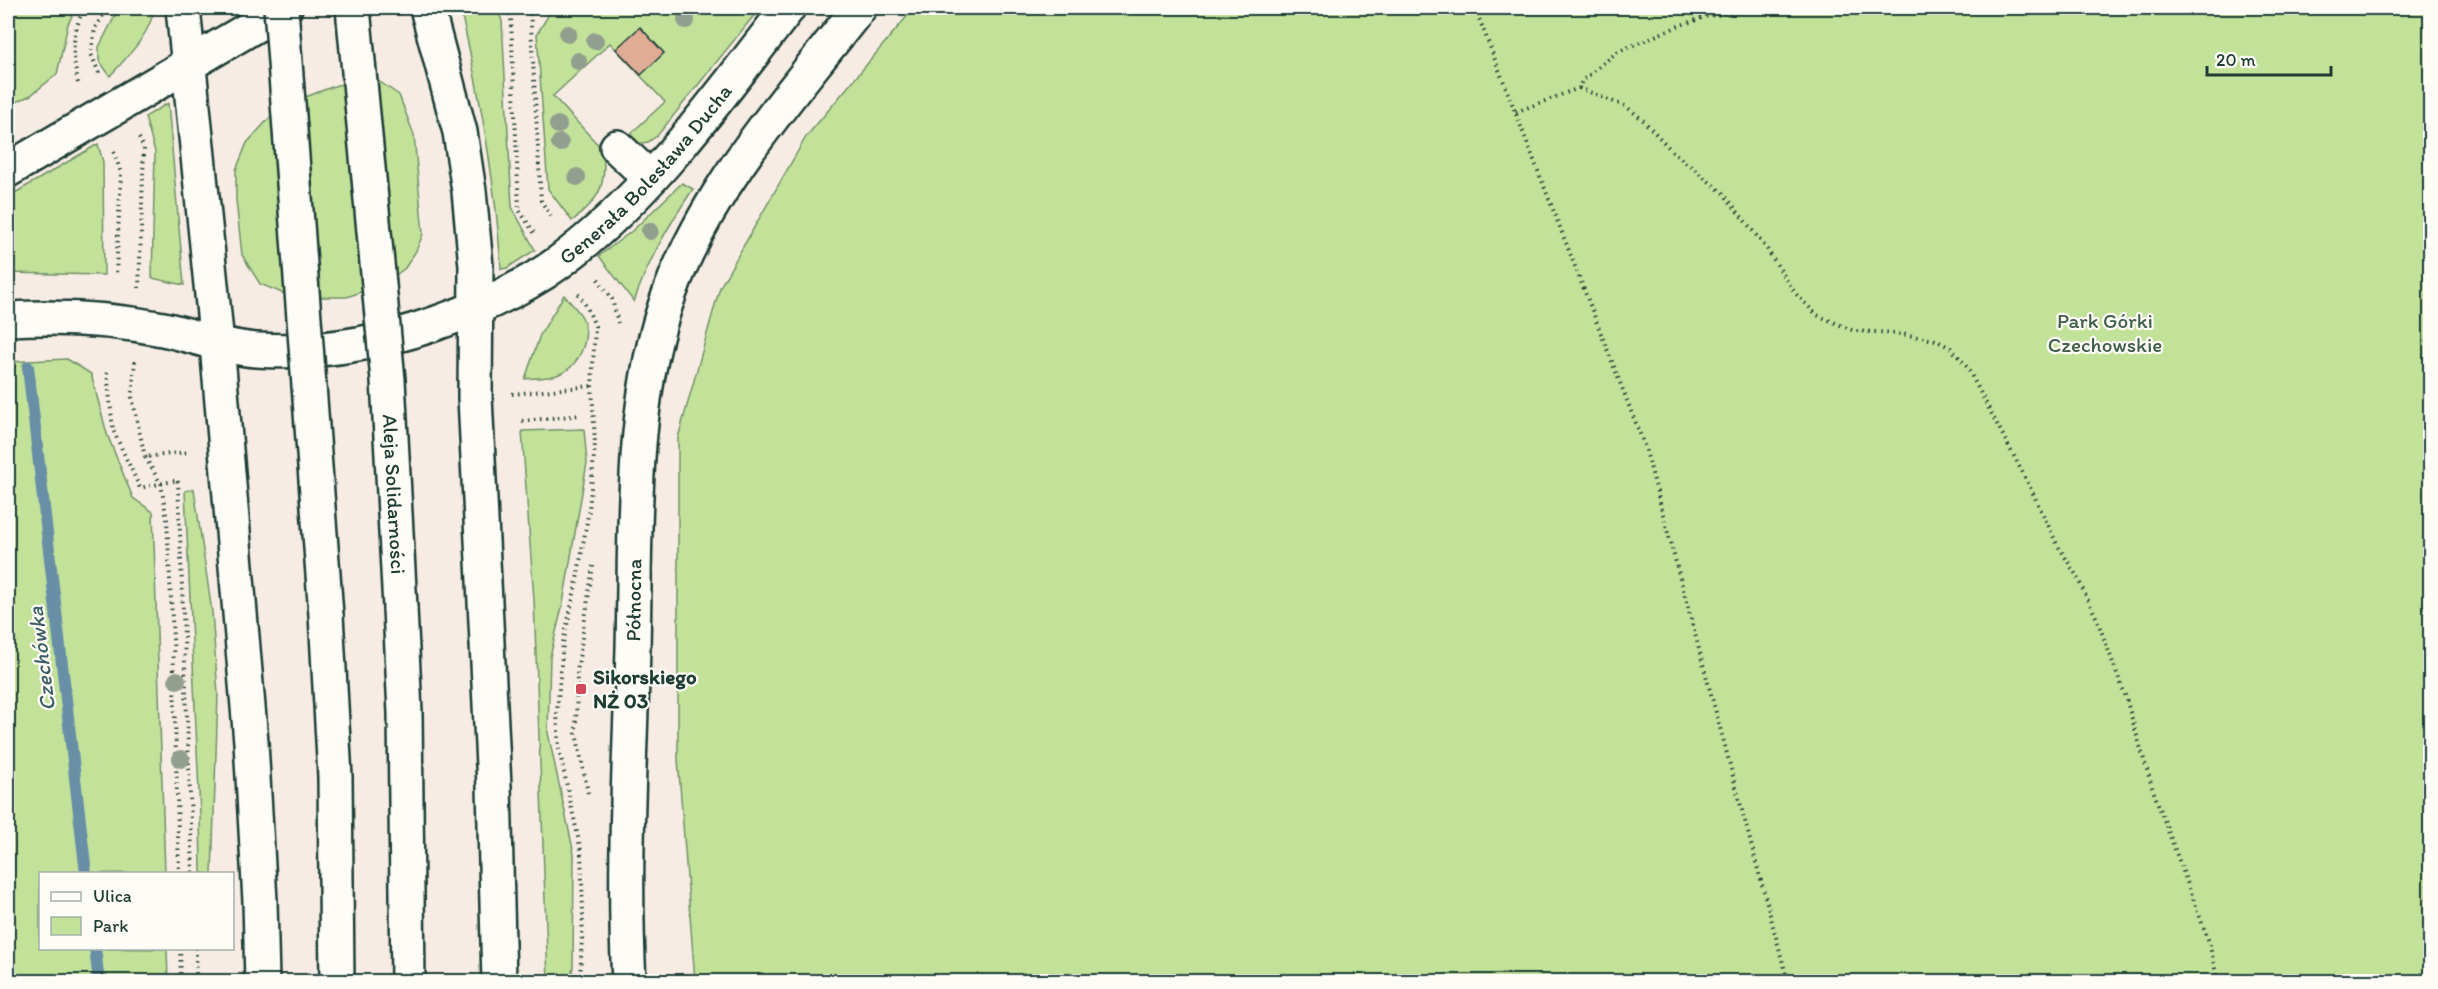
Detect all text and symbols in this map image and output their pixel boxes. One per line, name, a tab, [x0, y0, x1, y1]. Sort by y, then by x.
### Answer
scale bar	[2207, 39, 2332, 77]
text: 20 m	[2216, 49, 2256, 71]
street label: Generała Bolesława Ducha	[554, 79, 737, 270]
park label: Park Górki Czechowskie	[2048, 308, 2162, 357]
street label: Aleja Solidarności	[378, 413, 411, 575]
street label: Północna	[620, 559, 646, 642]
water label: Czechówka	[22, 604, 61, 713]
place label: Sikorskiego NŻ 03	[593, 664, 697, 713]
marker: Sikorskiego NŻ 03	[574, 682, 588, 696]
legend	[39, 872, 234, 950]
text: Ulica	[93, 885, 132, 907]
text: Park	[93, 915, 128, 937]

